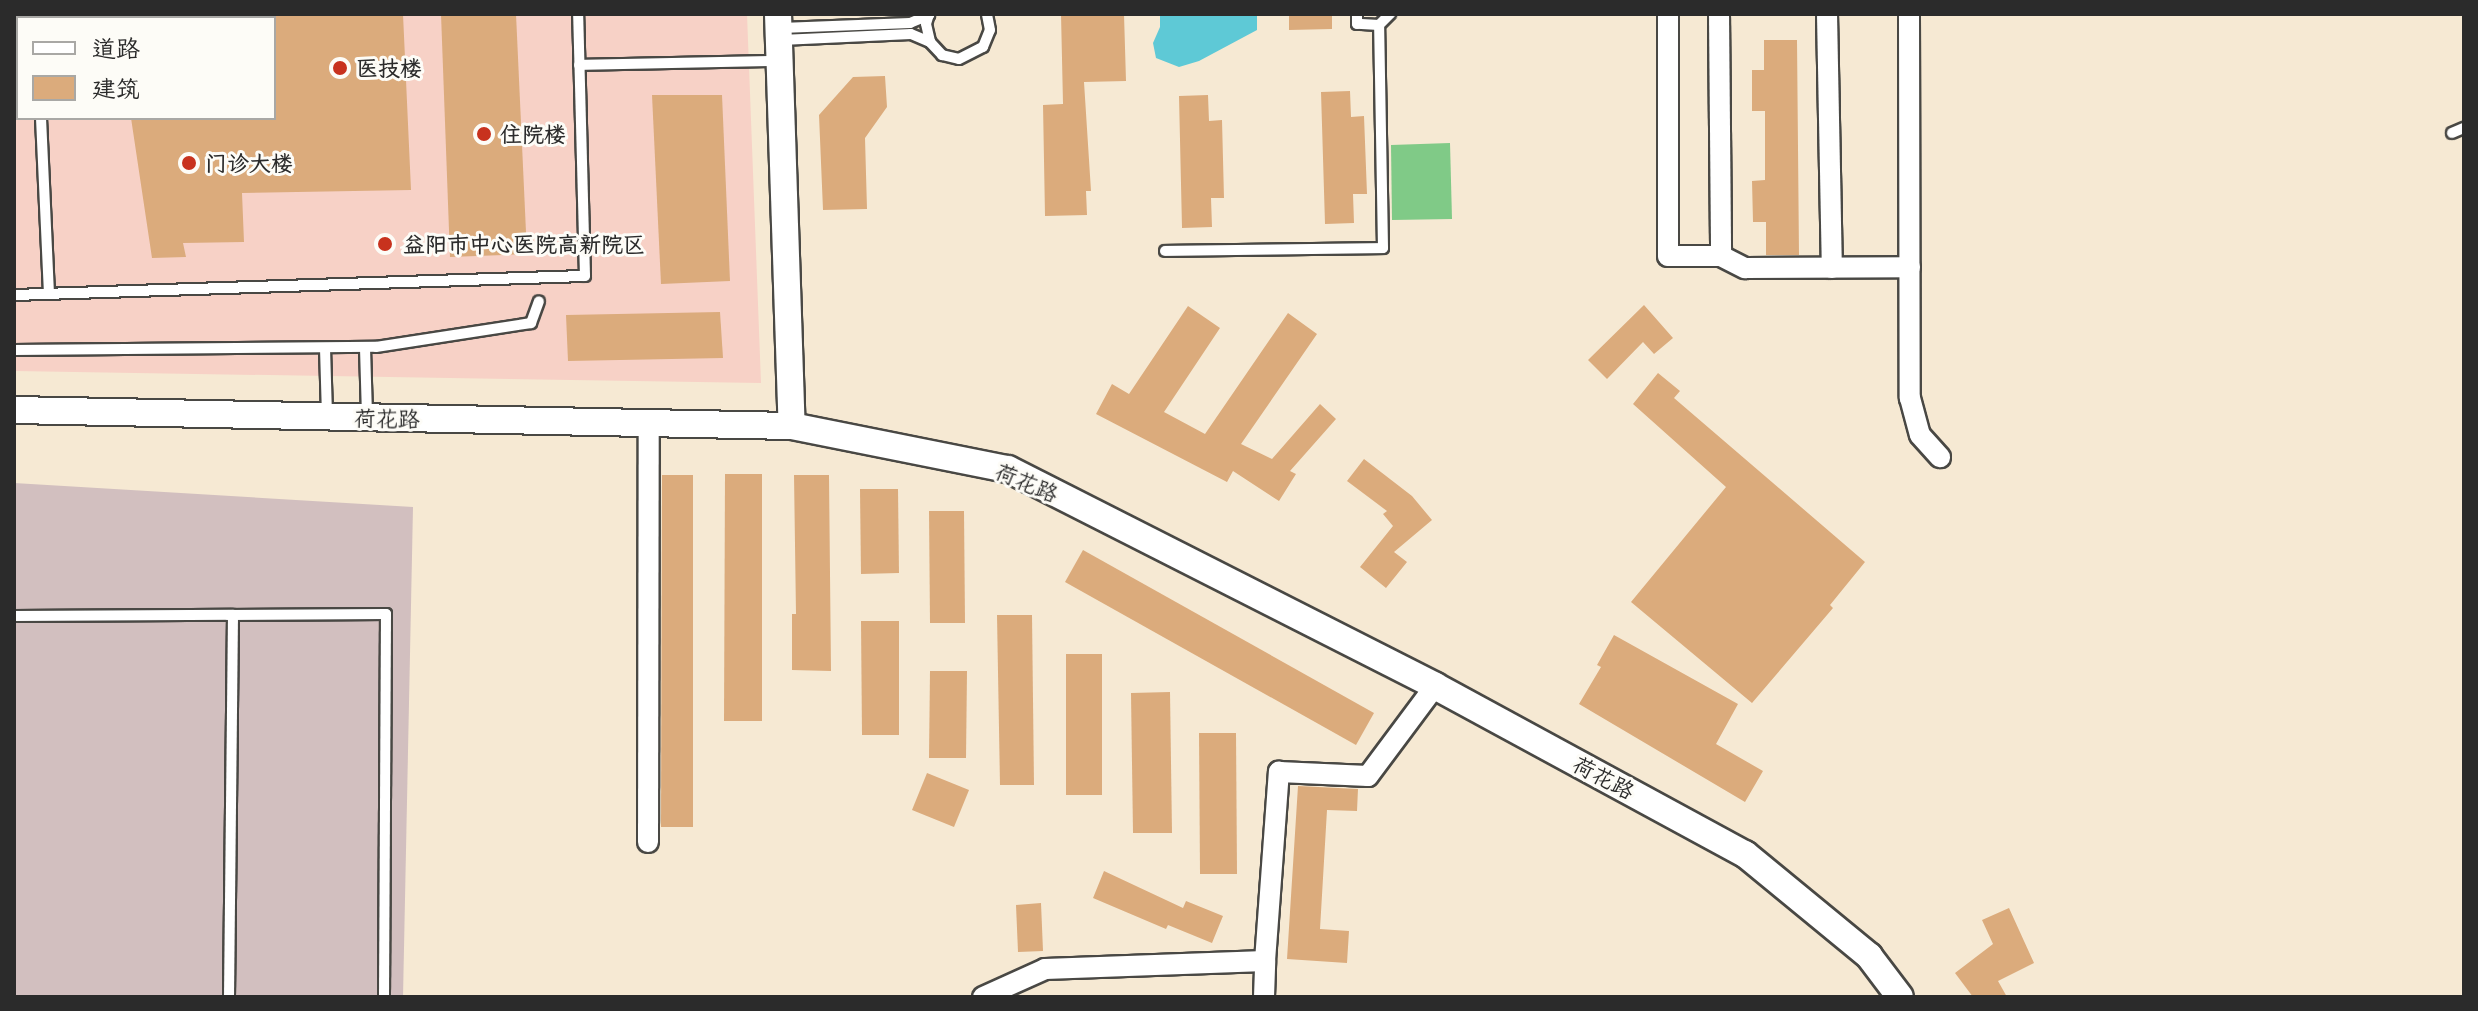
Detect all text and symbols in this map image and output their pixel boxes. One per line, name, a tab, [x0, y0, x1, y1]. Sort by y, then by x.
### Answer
legend	[16, 16, 276, 120]
text: 道路	[92, 32, 140, 63]
place label: 医技楼	[356, 55, 422, 81]
marker: 医技楼	[331, 59, 349, 77]
text: 建筑	[92, 72, 140, 103]
place label: 住院楼	[500, 121, 566, 147]
marker: 住院楼	[475, 125, 493, 143]
place label: 门诊大楼	[205, 150, 293, 176]
marker: 门诊大楼	[180, 154, 198, 172]
place label: 益阳市中心医院高新院区	[403, 231, 645, 257]
marker: 益阳市中心医院高新院区	[374, 233, 396, 255]
street label: 荷花路	[354, 404, 420, 432]
street label: 荷花路	[991, 457, 1063, 507]
street label: 荷花路	[1569, 750, 1639, 804]

